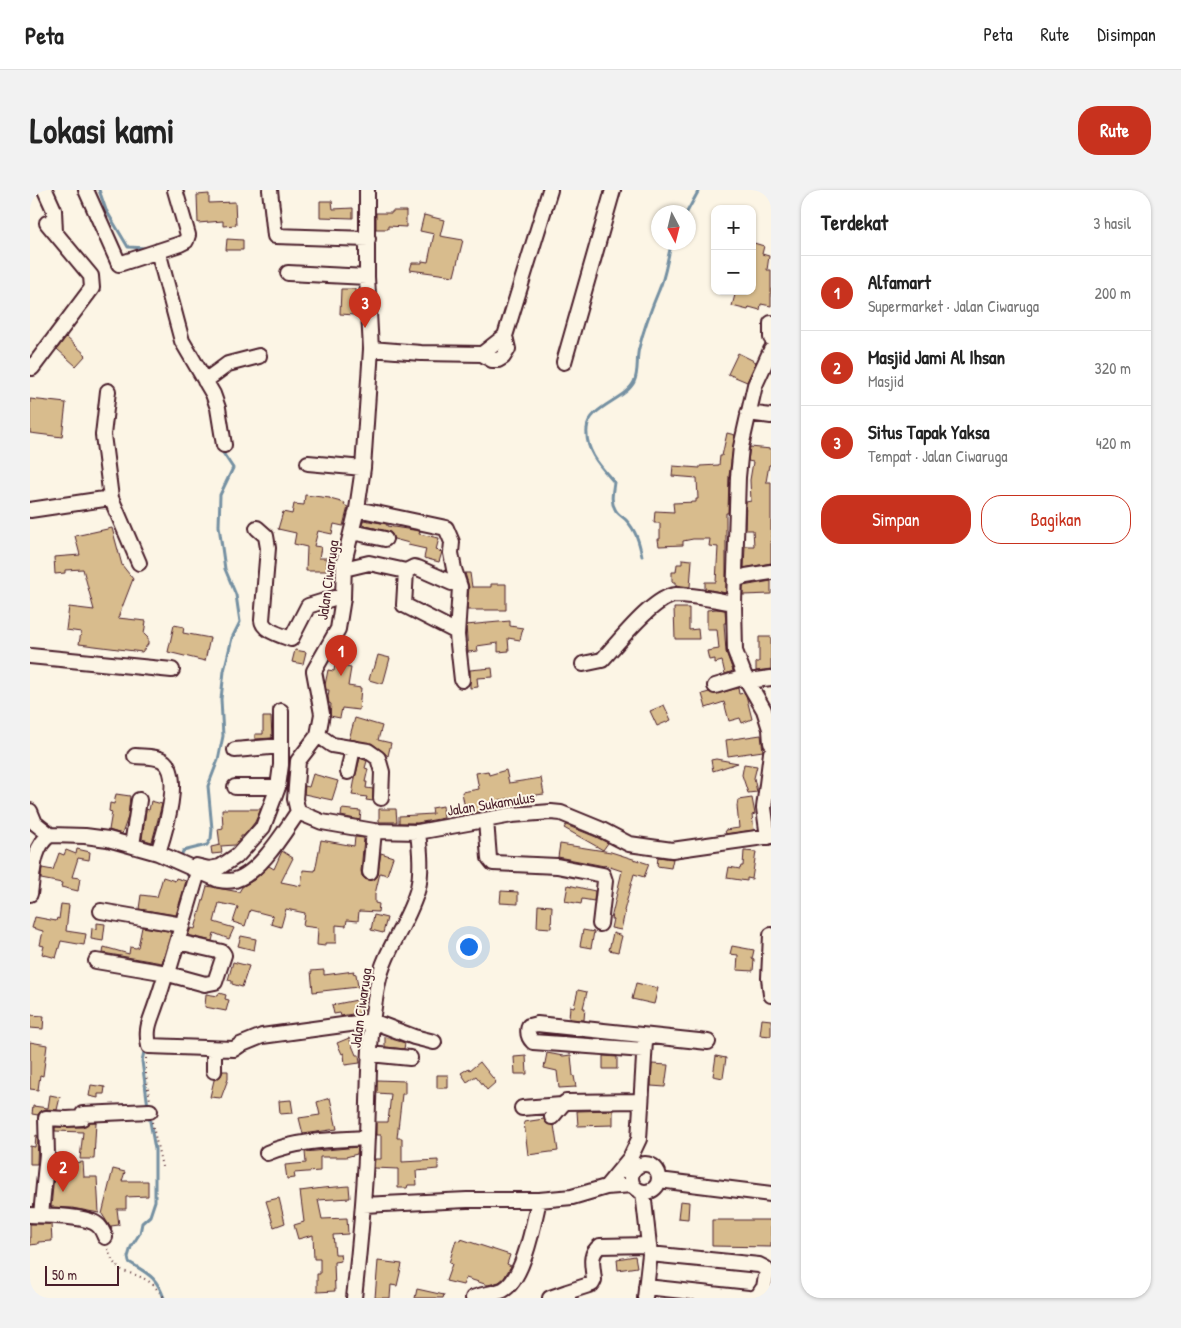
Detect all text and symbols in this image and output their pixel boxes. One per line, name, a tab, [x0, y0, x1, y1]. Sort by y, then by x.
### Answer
text: Peta	[25, 19, 64, 51]
text: Peta	[984, 22, 1013, 47]
text: Rute	[1041, 22, 1069, 47]
text: Disimpan	[1097, 22, 1156, 47]
button: Rute	[1078, 106, 1151, 155]
text: Lokasi kami	[30, 107, 175, 154]
north arrow	[651, 205, 696, 250]
map controls	[711, 205, 756, 295]
button: +	[711, 205, 756, 250]
text: Terdekat	[821, 208, 888, 237]
text: 3 hasil	[1093, 212, 1131, 234]
button: −	[711, 250, 756, 295]
text: Alfamart	[868, 269, 931, 295]
text: 1	[834, 282, 840, 304]
text: 200 m	[1095, 282, 1131, 304]
pin: 3	[349, 287, 381, 328]
text: Supermarket · Jalan Ciwaruga	[868, 295, 1039, 317]
text: Masjid Jami Al Ihsan	[868, 344, 1005, 370]
text: 2	[833, 357, 841, 379]
text: 320 m	[1095, 357, 1131, 379]
text: Masjid	[868, 370, 904, 392]
text: Situs Tapak Yaksa	[868, 419, 989, 445]
text: 3	[833, 432, 841, 454]
text: 420 m	[1096, 432, 1131, 454]
text: Tempat · Jalan Ciwaruga	[868, 445, 1008, 467]
button: Simpan	[821, 495, 971, 544]
button: Bagikan	[981, 495, 1131, 544]
street label: Jalan Ciwaruga	[312, 539, 344, 621]
pin: 1	[325, 635, 357, 676]
street label: Jalan Sukamulus	[446, 786, 536, 821]
your location	[456, 934, 482, 960]
street label: Jalan Ciwaruga	[345, 967, 377, 1049]
pin: 2	[47, 1151, 79, 1192]
scale bar	[45, 1263, 119, 1286]
text: 50 m	[52, 1265, 77, 1284]

